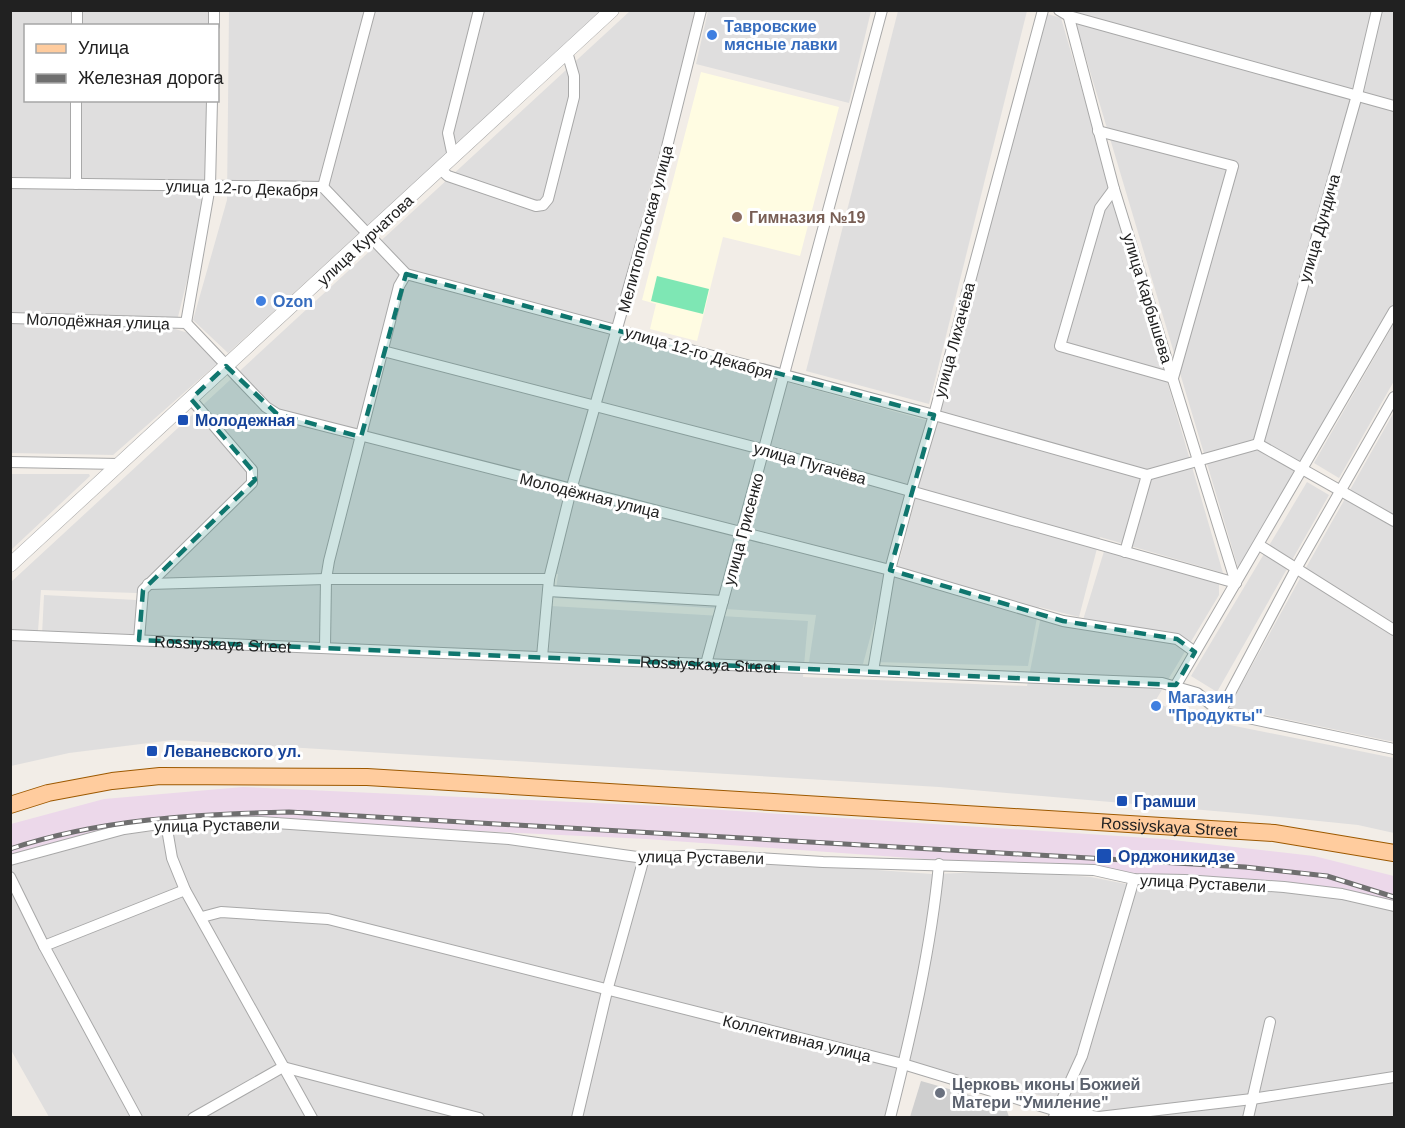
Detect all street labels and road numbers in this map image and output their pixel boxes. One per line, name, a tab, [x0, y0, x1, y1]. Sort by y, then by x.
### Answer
street label: Мелитопольская улица	[615, 144, 676, 315]
street label: улица Дундича	[1296, 172, 1343, 284]
street label: улица 12-го Декабря	[165, 177, 319, 200]
street label: улица Курчатова	[314, 192, 417, 289]
street label: улица Карбышева	[1120, 231, 1175, 365]
street label: улица Лихачёва	[931, 281, 978, 400]
street label: Молодёжная улица	[26, 310, 170, 333]
street label: улица 12-го Декабря	[623, 323, 775, 382]
street label: улица Пугачёва	[752, 439, 868, 488]
street label: Молодёжная улица	[518, 470, 662, 521]
street label: улица Грисенко	[720, 471, 767, 587]
street label: Rossiyskaya Street	[154, 633, 292, 656]
street label: Rossiyskaya Street	[640, 653, 778, 676]
street label: Rossiyskaya Street	[1100, 814, 1239, 840]
street label: улица Руставели	[154, 816, 280, 835]
street label: улица Руставели	[638, 848, 764, 867]
street label: улица Руставели	[1140, 872, 1266, 895]
street label: Коллективная улица	[721, 1012, 873, 1065]

